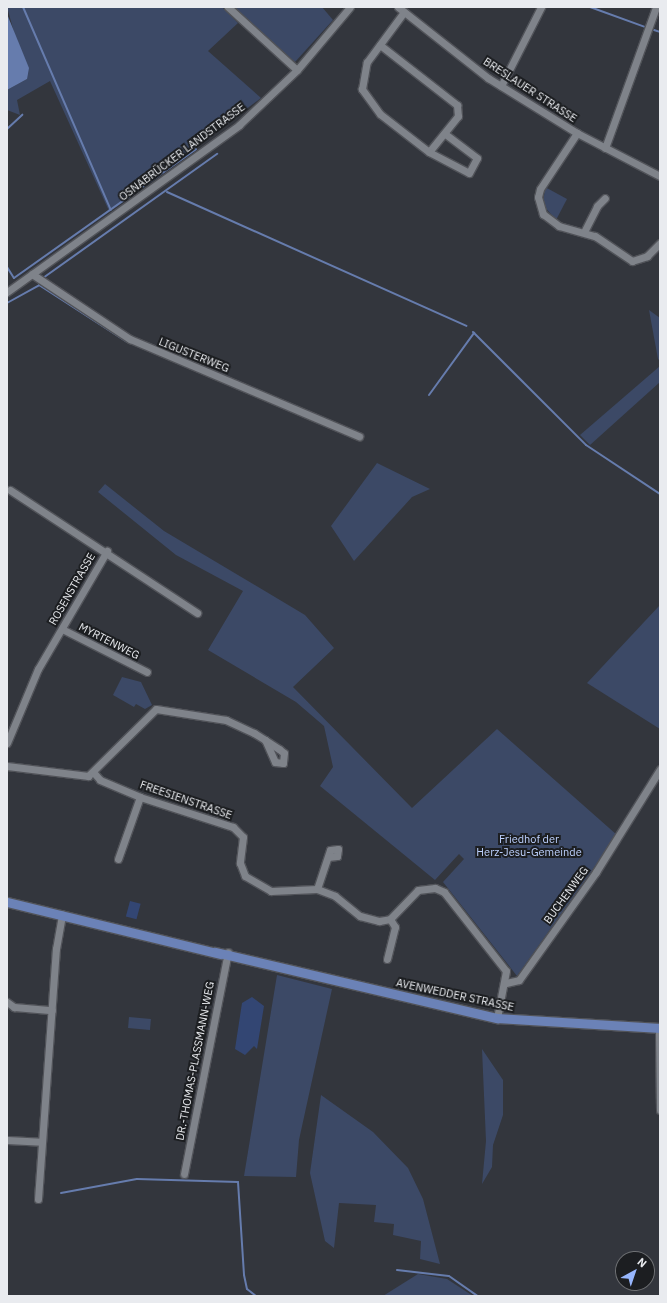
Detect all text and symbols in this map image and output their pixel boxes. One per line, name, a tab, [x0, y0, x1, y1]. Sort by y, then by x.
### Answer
street label: BRESLAUER STRASSE	[481, 55, 579, 125]
street label: OSNABRÜCKER LANDSTRASSE	[117, 100, 247, 204]
street label: LIGUSTERWEG	[157, 335, 231, 375]
street label: ROSENSTRASSE	[46, 551, 98, 627]
street label: MYRTENWEG	[76, 620, 142, 662]
street label: FREESIENSTRASSE	[138, 778, 234, 822]
park label: Friedhof der Herz-Jesu-Gemeinde	[476, 833, 582, 859]
street label: BUCHENWEG	[541, 864, 591, 926]
street label: AVENWEDDER STRASSE	[395, 976, 515, 1014]
street label: DR.-THOMAS-PLASSMANN-WEG	[173, 980, 217, 1142]
north arrow	[615, 1251, 655, 1291]
text: N	[635, 1255, 650, 1270]

